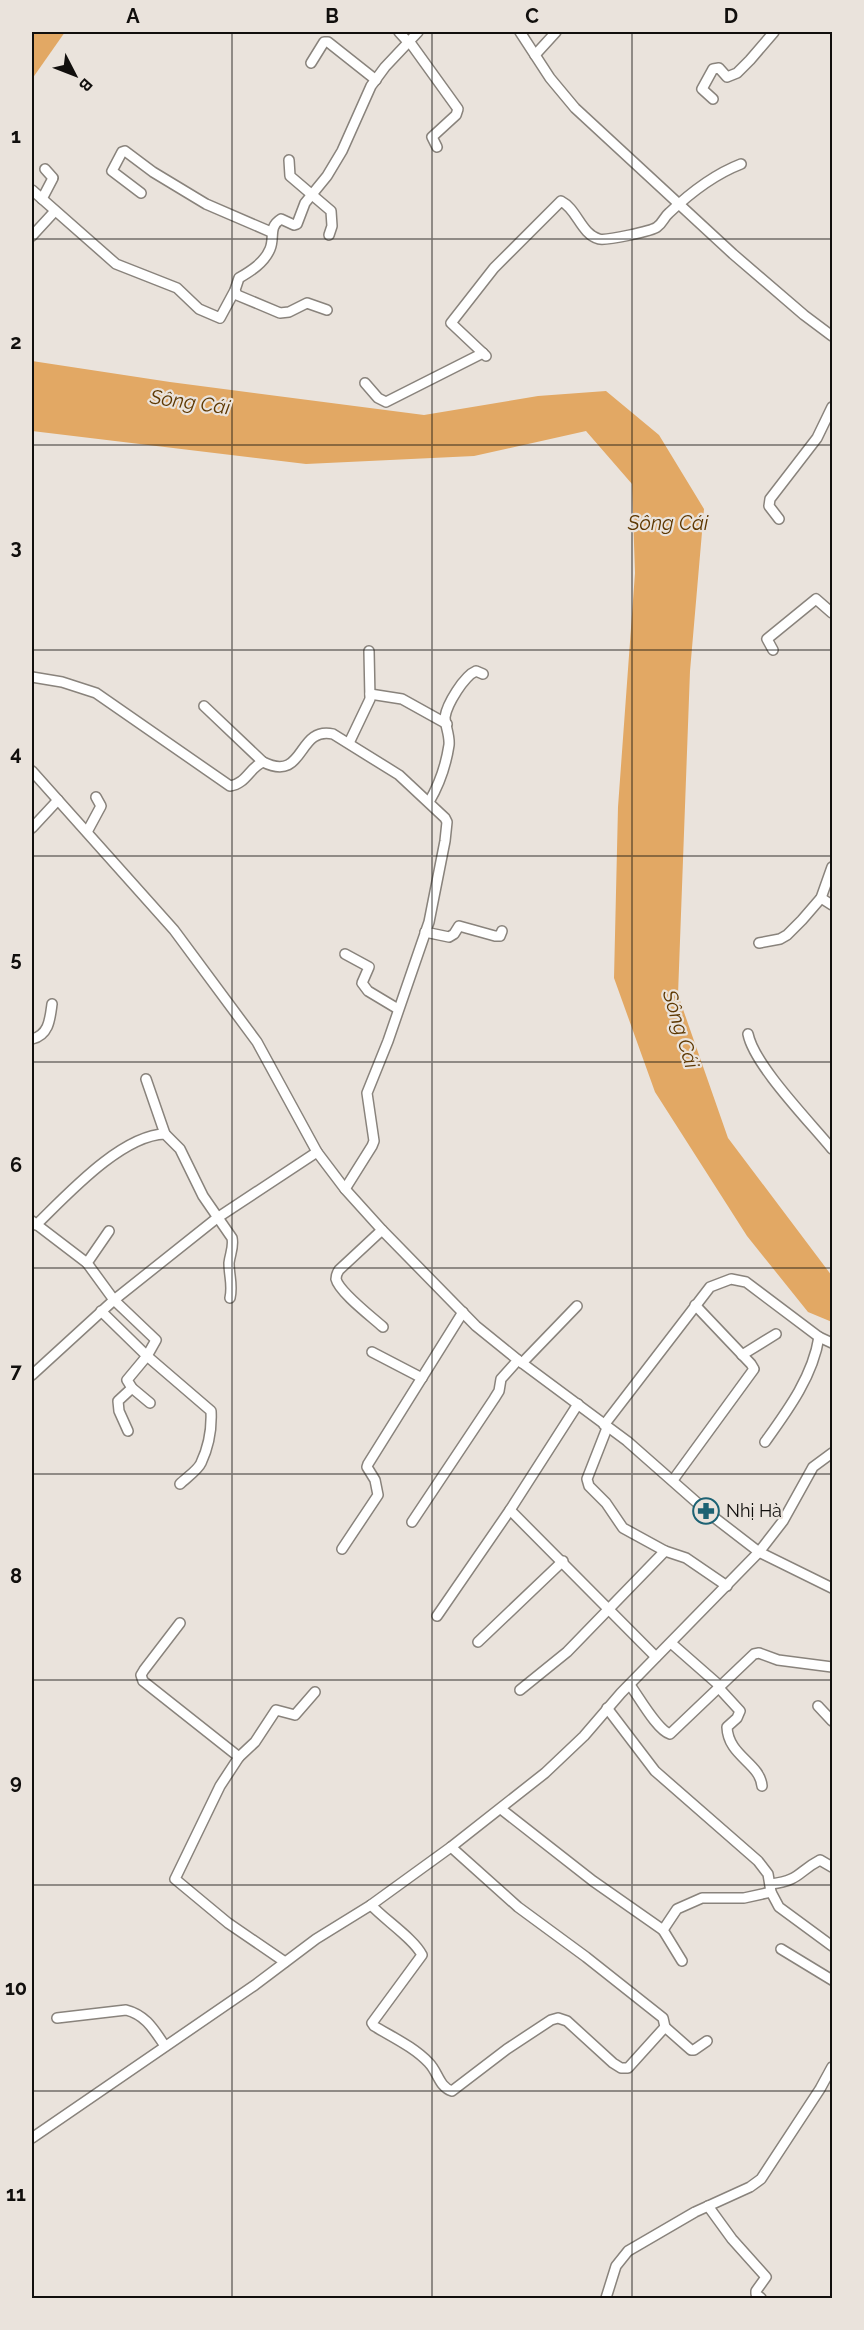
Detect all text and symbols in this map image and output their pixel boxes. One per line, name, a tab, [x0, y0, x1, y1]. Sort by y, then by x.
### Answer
text: A	[126, 4, 140, 28]
text: B	[325, 4, 339, 28]
text: C	[525, 4, 539, 28]
text: D	[724, 4, 738, 28]
north arrow	[45, 45, 105, 105]
text: B	[75, 74, 96, 95]
text: 1	[11, 124, 21, 148]
text: 2	[10, 330, 22, 354]
water label: Sông Cái	[147, 384, 232, 420]
water label: Sông Cái	[627, 511, 709, 535]
text: 3	[10, 535, 22, 559]
text: 4	[10, 741, 22, 765]
text: 5	[10, 947, 22, 971]
water label: Sông Cái	[657, 986, 704, 1072]
text: 6	[10, 1153, 22, 1177]
text: 7	[10, 1359, 22, 1383]
pharmacy icon: Nhị Hà	[691, 1496, 721, 1526]
place label: Nhị Hà	[726, 1500, 782, 1521]
text: 8	[10, 1564, 22, 1588]
text: 9	[10, 1770, 22, 1794]
text: 10	[5, 1976, 27, 2000]
text: 11	[6, 2182, 26, 2206]

